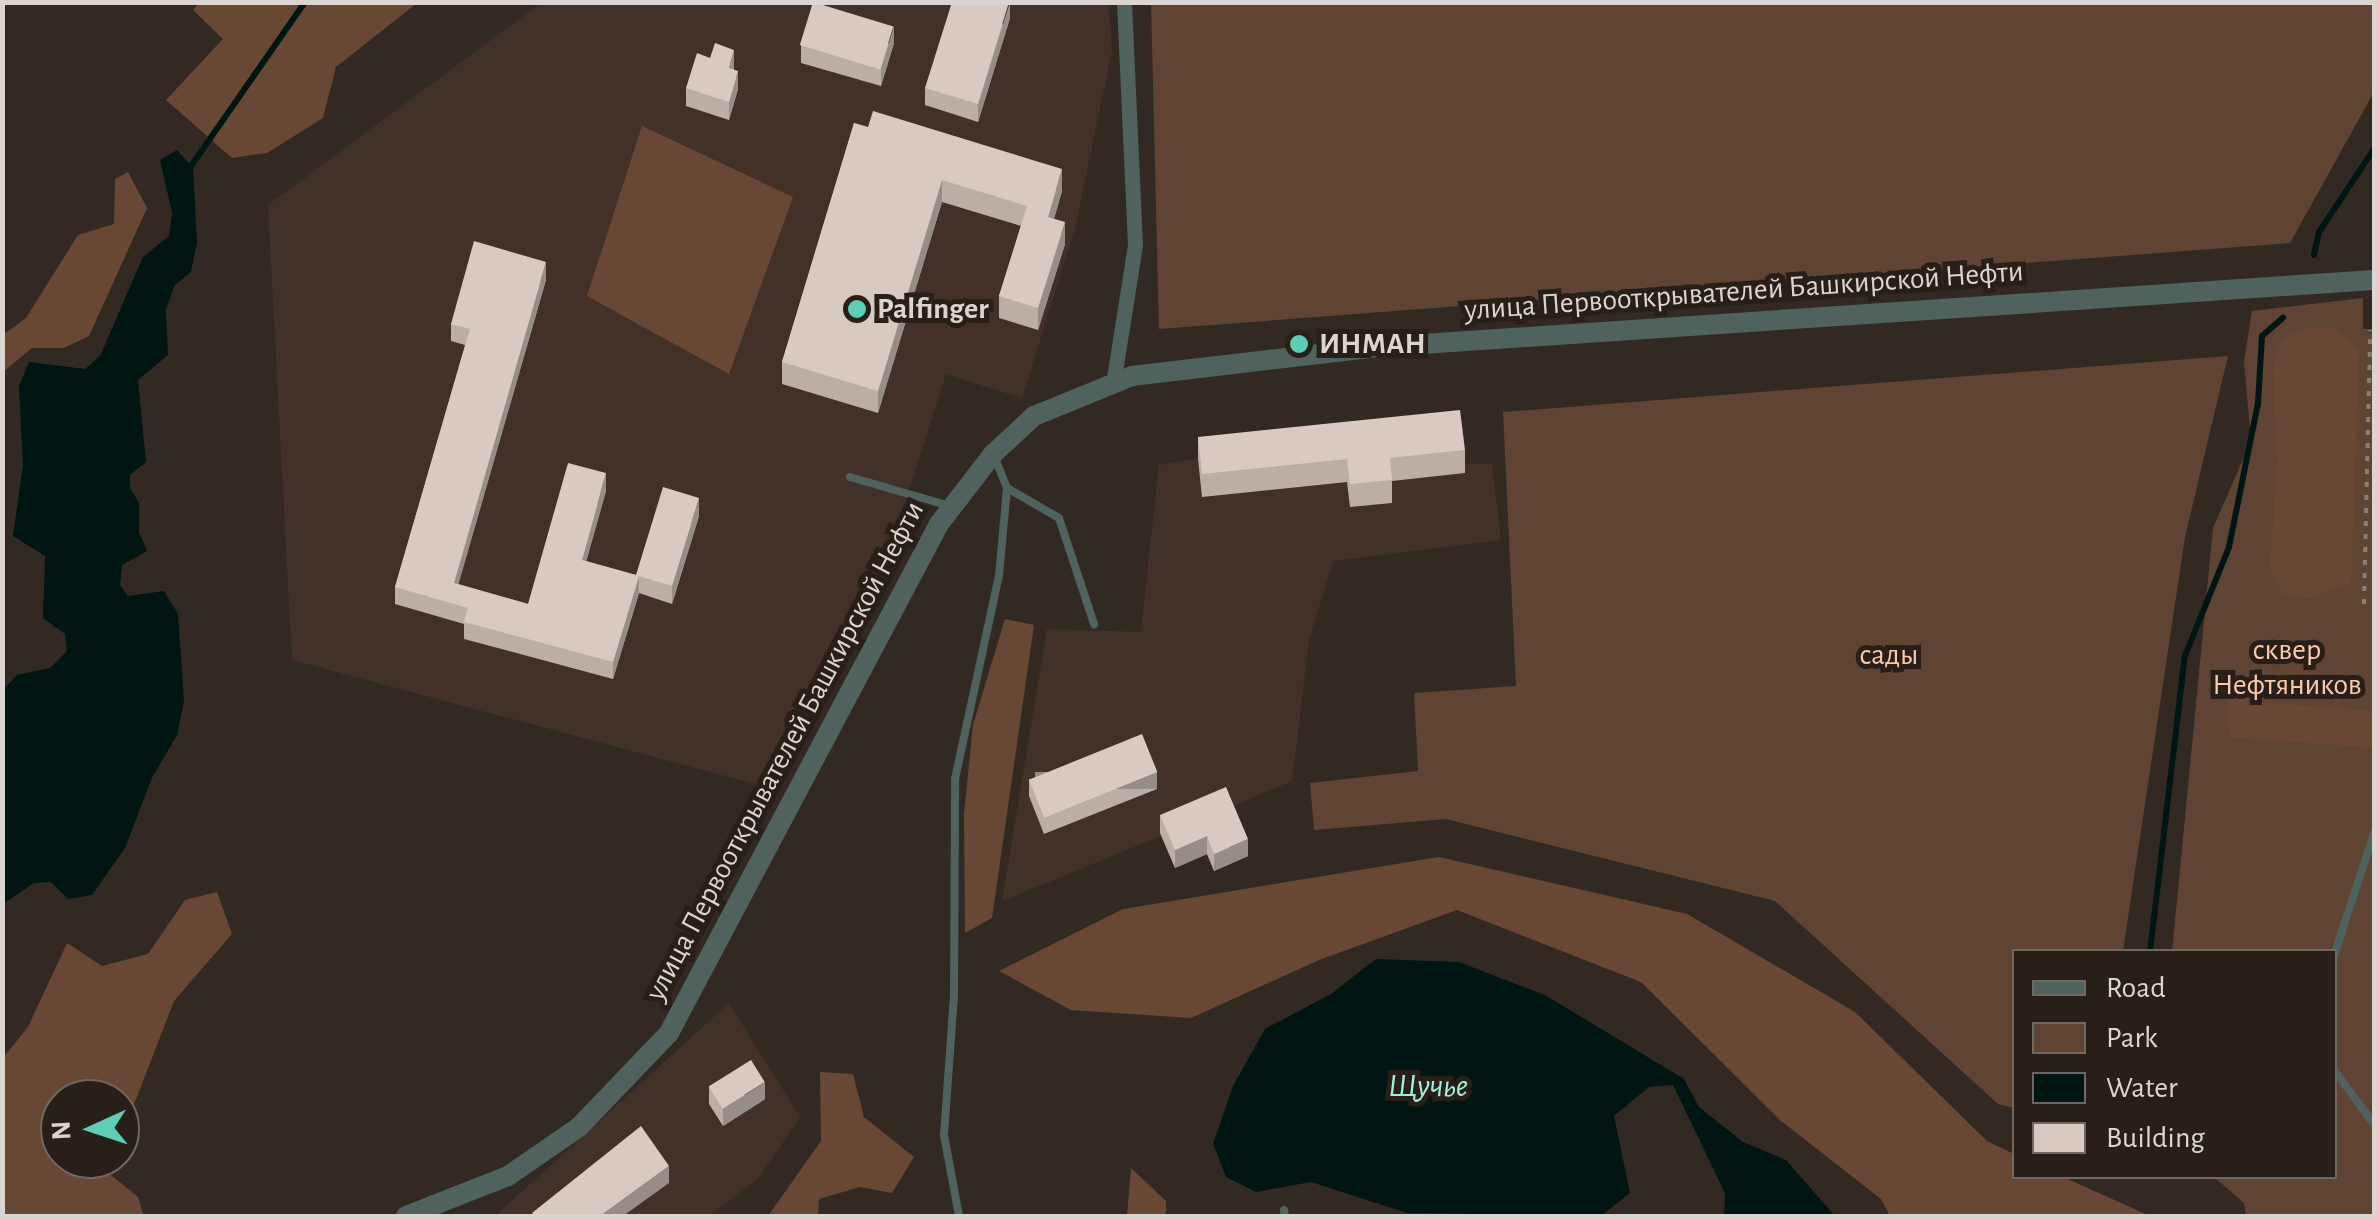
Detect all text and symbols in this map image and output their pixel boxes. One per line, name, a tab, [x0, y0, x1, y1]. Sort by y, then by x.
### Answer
street label: улица Первооткрывателей Башкирской Нефти	[1463, 253, 2025, 329]
place label: Palfinger	[877, 291, 989, 327]
marker: Palfinger	[846, 298, 868, 320]
place label: ИНМАН	[1319, 326, 1426, 362]
marker: ИНМАН	[1288, 333, 1310, 355]
street label: улица Первооткрывателей Башкирской Нефти	[638, 495, 932, 1007]
park label: сквер Нефтяников	[2212, 632, 2362, 702]
park label: сады	[1860, 637, 1918, 673]
legend	[2012, 949, 2337, 1179]
text: Road	[2106, 973, 2166, 1003]
text: Park	[2106, 1023, 2158, 1053]
water label: Щучье	[1388, 1067, 1468, 1105]
text: Water	[2106, 1073, 2178, 1103]
north arrow	[40, 1079, 140, 1179]
text: N	[48, 1120, 77, 1141]
text: Building	[2106, 1123, 2205, 1153]

